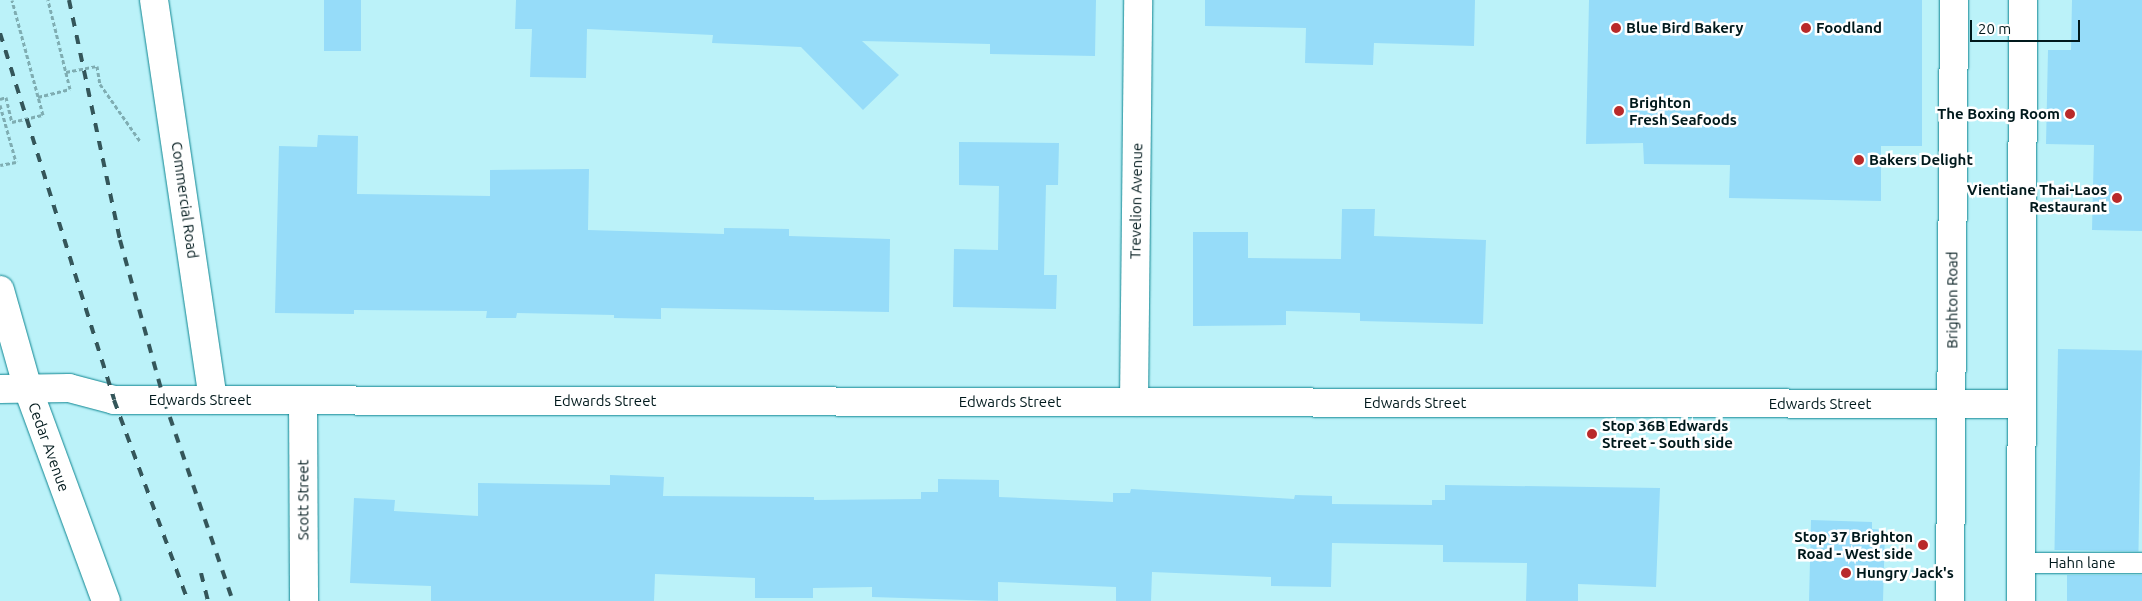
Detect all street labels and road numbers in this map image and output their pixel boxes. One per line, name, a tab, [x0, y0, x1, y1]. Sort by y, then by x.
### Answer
street label: Commercial Road	[168, 140, 202, 260]
street label: Trevelion Avenue	[1126, 143, 1146, 259]
street label: Brighton Road	[1943, 251, 1961, 349]
street label: Edwards Street	[149, 391, 251, 409]
street label: Edwards Street	[554, 392, 656, 410]
street label: Edwards Street	[959, 393, 1061, 411]
street label: Edwards Street	[1364, 394, 1466, 412]
street label: Edwards Street	[1769, 395, 1871, 413]
street label: Cedar Avenue	[25, 400, 73, 494]
street label: Scott Street	[294, 460, 312, 540]
street label: Hahn lane	[2048, 554, 2116, 572]

